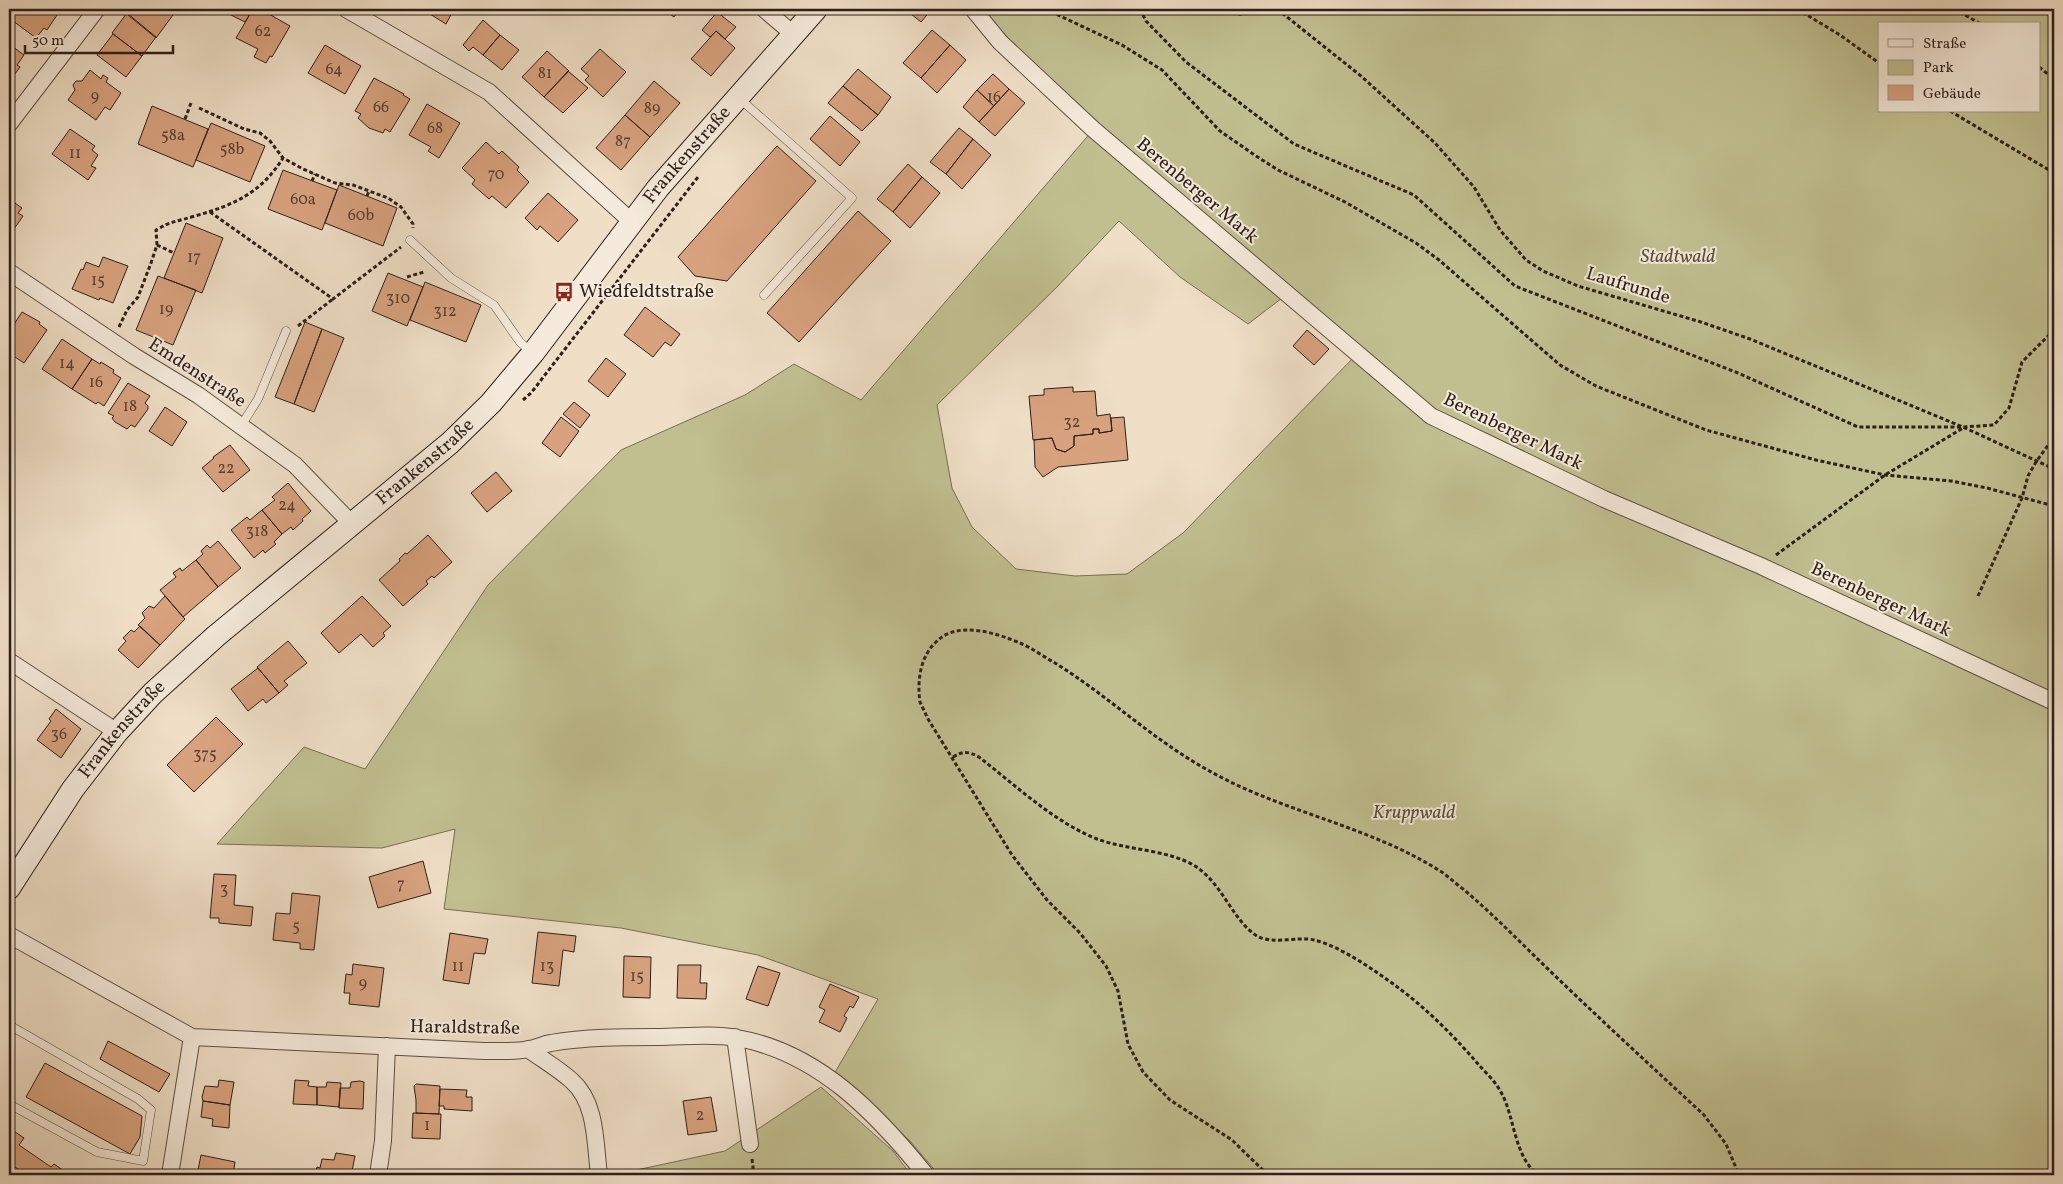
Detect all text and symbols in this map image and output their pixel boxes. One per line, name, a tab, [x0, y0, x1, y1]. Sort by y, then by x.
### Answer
house number: 62	[255, 21, 271, 43]
scale bar	[25, 22, 172, 54]
legend	[1878, 22, 2040, 112]
text: 50 m	[32, 31, 64, 52]
text: Straße	[1923, 34, 1966, 55]
text: Park	[1923, 58, 1954, 79]
house number: 64	[325, 59, 343, 81]
house number: 81	[538, 63, 552, 85]
text: Gebäude	[1923, 84, 1981, 105]
house number: 9	[91, 86, 99, 108]
house number: 16	[987, 87, 1001, 109]
house number: 66	[373, 97, 389, 119]
house number: 89	[644, 98, 660, 120]
street label: Frankenstraße	[637, 101, 737, 209]
house number: 68	[427, 118, 443, 140]
house number: 58a	[161, 125, 185, 147]
house number: 87	[615, 131, 631, 153]
street label: Berenberger Mark	[1130, 132, 1264, 250]
house number: 58b	[220, 139, 245, 161]
house number: 11	[69, 143, 81, 165]
house number: 70	[488, 164, 504, 186]
house number: 60a	[290, 189, 316, 211]
house number: 60b	[348, 205, 374, 227]
park label: Stadtwald	[1640, 244, 1716, 270]
house number: 17	[187, 247, 201, 269]
street label: Laufrunde	[1583, 261, 1673, 311]
house number: 15	[91, 270, 105, 292]
place label: Wiedfeldtstraße	[579, 279, 714, 305]
bus stop icon: Wiedfeldtstraße	[553, 281, 575, 303]
house number: 310	[386, 288, 410, 310]
house number: 19	[159, 299, 173, 321]
house number: 312	[433, 301, 457, 323]
street label: Emdenstraße	[143, 332, 251, 414]
house number: 14	[59, 353, 75, 375]
house number: 16	[89, 372, 103, 394]
street label: Berenberger Mark	[1439, 387, 1587, 477]
house number: 18	[123, 396, 137, 418]
house number: 32	[1064, 412, 1080, 434]
street label: Frankenstraße	[371, 413, 480, 512]
house number: 22	[217, 458, 235, 480]
house number: 24	[278, 495, 296, 517]
house number: 318	[246, 521, 268, 543]
street label: Berenberger Mark	[1806, 556, 1956, 644]
street label: Frankenstraße	[73, 675, 171, 784]
house number: 36	[51, 724, 67, 746]
house number: 375	[193, 744, 217, 766]
park label: Kruppwald	[1373, 800, 1455, 826]
house number: 7	[397, 874, 405, 896]
house number: 3	[220, 879, 228, 901]
house number: 5	[292, 916, 300, 938]
house number: 11	[452, 956, 464, 978]
house number: 13	[540, 956, 554, 978]
house number: 15	[630, 966, 644, 988]
house number: 9	[359, 973, 367, 995]
street label: Haraldstraße	[410, 1014, 520, 1042]
house number: 2	[696, 1105, 704, 1127]
house number: 1	[424, 1115, 430, 1137]

